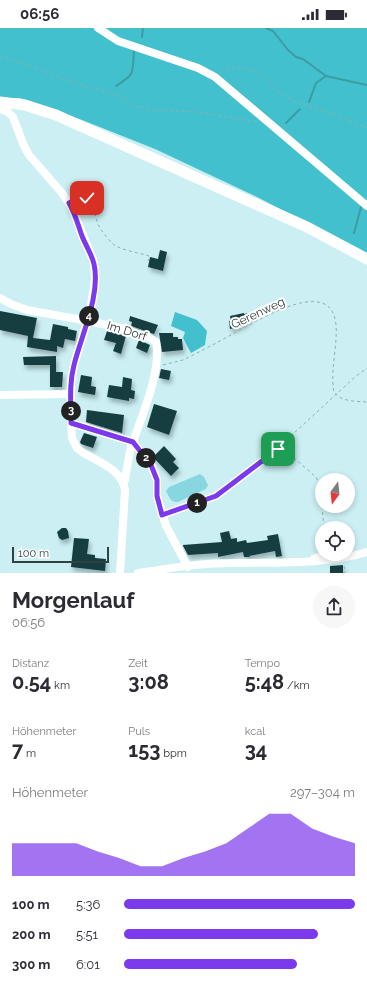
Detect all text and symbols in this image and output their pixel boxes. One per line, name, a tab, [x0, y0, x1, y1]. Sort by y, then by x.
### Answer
text: 06:56	[20, 5, 59, 23]
pin	[70, 181, 104, 215]
icon: check	[76, 187, 98, 209]
street label: Gerenweg	[229, 294, 287, 332]
pin: 4	[79, 306, 99, 326]
text: 4	[86, 309, 92, 322]
street label: Im Dorf	[105, 318, 150, 344]
pin: 3	[61, 401, 81, 421]
text: 3	[68, 404, 74, 417]
pin	[261, 432, 295, 466]
icon: arrive	[267, 438, 289, 460]
pin: 2	[136, 448, 156, 468]
text: 2	[143, 451, 149, 464]
north arrow	[315, 473, 355, 513]
map controls	[315, 473, 355, 561]
pin: 1	[187, 493, 207, 513]
text: 1	[194, 496, 200, 509]
button: locate	[315, 521, 355, 561]
scale bar	[12, 545, 109, 564]
text: 100 m	[18, 547, 49, 560]
button: share	[313, 586, 355, 628]
text: Morgenlauf	[12, 587, 134, 613]
text: 06:56	[12, 615, 45, 630]
text: Distanz	[12, 657, 49, 670]
text: Zeit	[128, 657, 148, 670]
text: Tempo	[245, 657, 280, 670]
text: 0.54	[12, 670, 51, 694]
text: 3:08	[128, 670, 169, 694]
text: 5:48	[245, 670, 284, 694]
text: km	[51, 679, 70, 692]
text: /km	[284, 679, 310, 692]
text: Höhenmeter	[12, 725, 76, 738]
text: Puls	[128, 725, 150, 738]
text: kcal	[245, 725, 265, 738]
text: 7	[12, 738, 23, 762]
text: 153	[128, 738, 160, 762]
text: 34	[245, 738, 267, 762]
text: m	[23, 747, 36, 760]
text: bpm	[160, 747, 187, 760]
text: Höhenmeter	[12, 785, 88, 800]
text: 297–304 m	[290, 785, 355, 800]
text: 100 m	[12, 897, 50, 912]
text: 5:36	[76, 897, 100, 912]
text: 200 m	[12, 927, 51, 942]
text: 5:51	[76, 927, 98, 942]
text: 300 m	[12, 957, 50, 972]
text: 6:01	[76, 957, 100, 972]

